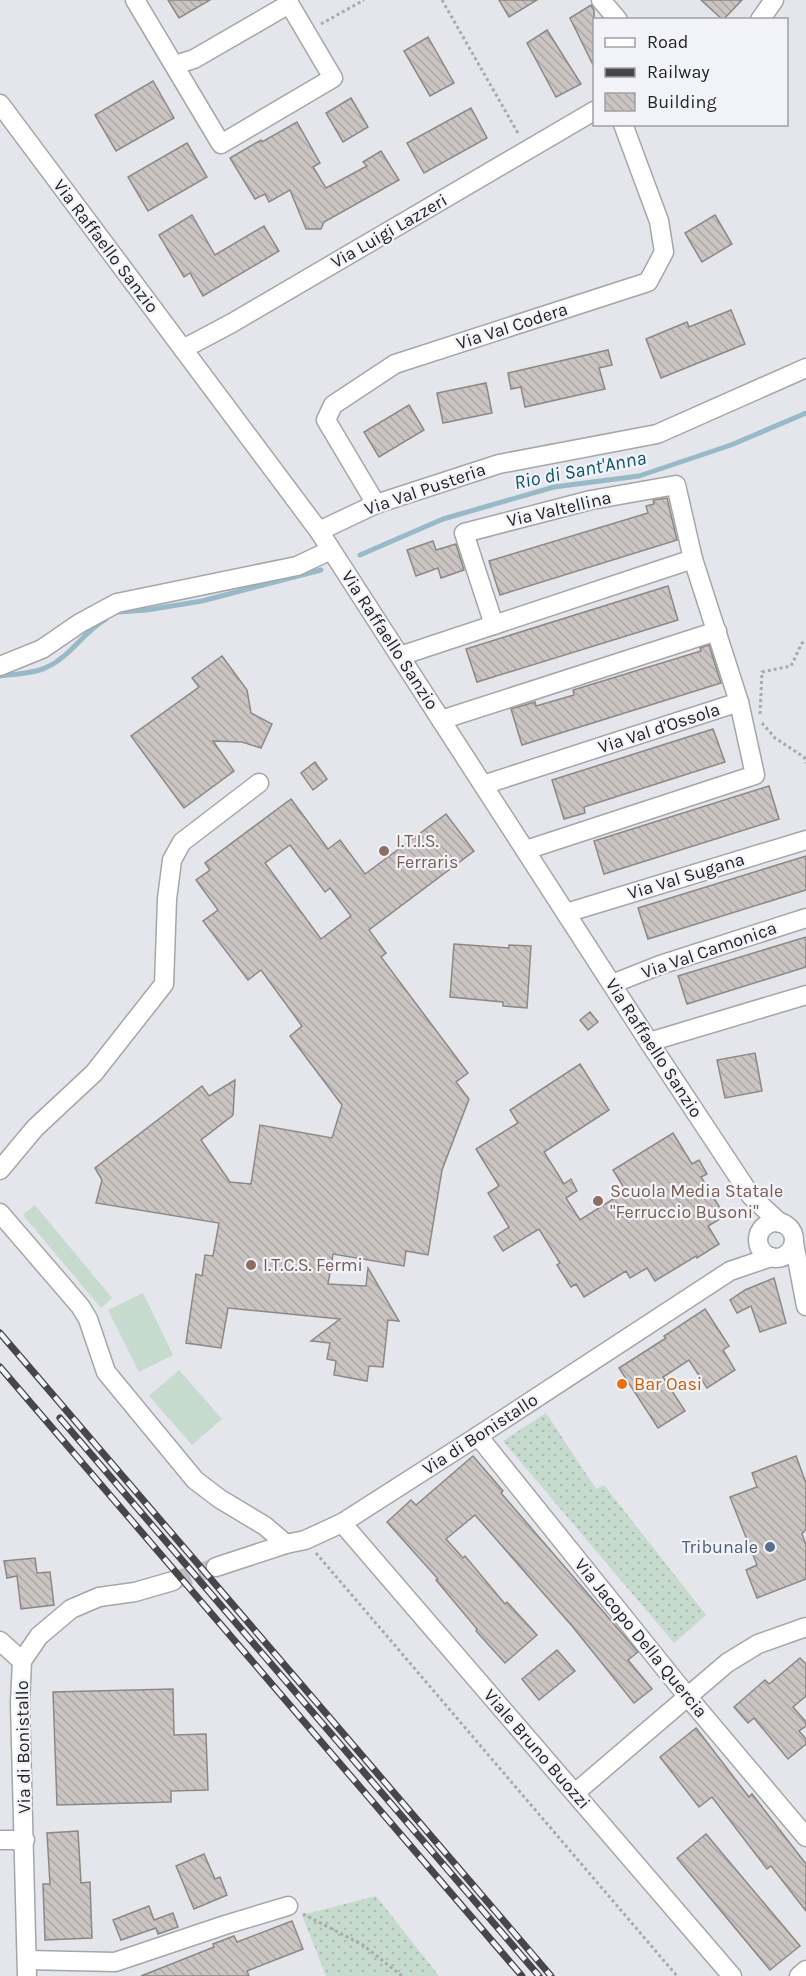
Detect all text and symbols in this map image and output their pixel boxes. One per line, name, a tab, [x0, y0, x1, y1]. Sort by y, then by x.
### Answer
legend	[593, 18, 788, 126]
text: Road	[647, 31, 688, 53]
text: Railway	[647, 61, 710, 83]
text: Building	[647, 91, 717, 113]
street label: Via Raffaello Sanzio	[49, 175, 163, 317]
street label: Via Luigi Lazzeri	[327, 189, 451, 273]
street label: Via Val Codera	[454, 298, 570, 354]
water label: Rio di Sant'Anna	[512, 446, 648, 494]
street label: Via Val Pusteria	[362, 458, 488, 520]
street label: Via Valtellina	[505, 486, 613, 532]
street label: Via Raffaello Sanzio	[337, 566, 443, 714]
street label: Via Val d'Ossola	[595, 698, 723, 758]
place label: I.T.I.S. Ferraris	[396, 830, 458, 873]
marker: I.T.I.S. Ferraris	[377, 844, 391, 858]
street label: Via Val Sugana	[625, 848, 747, 904]
street label: Via Val Camonica	[639, 917, 779, 983]
street label: Via Raffaello Sanzio	[601, 974, 707, 1122]
place label: Scuola Media Statale "Ferruccio Busoni"	[610, 1180, 783, 1223]
marker: Scuola Media Statale "Ferruccio Busoni"	[591, 1194, 605, 1208]
place label: I.T.C.S. Fermi	[263, 1254, 363, 1276]
marker: I.T.C.S. Fermi	[244, 1258, 258, 1272]
place label: Bar Oasi	[634, 1373, 702, 1395]
marker: Bar Oasi	[615, 1377, 629, 1391]
street label: Via di Bonistallo	[418, 1388, 542, 1480]
place label: Tribunale	[682, 1536, 758, 1558]
marker: Tribunale	[763, 1540, 777, 1554]
street label: Via Jacopo Della Quercia	[570, 1554, 712, 1722]
street label: Via di Bonistallo	[11, 1680, 35, 1814]
street label: Viale Bruno Buozzi	[479, 1684, 595, 1814]

